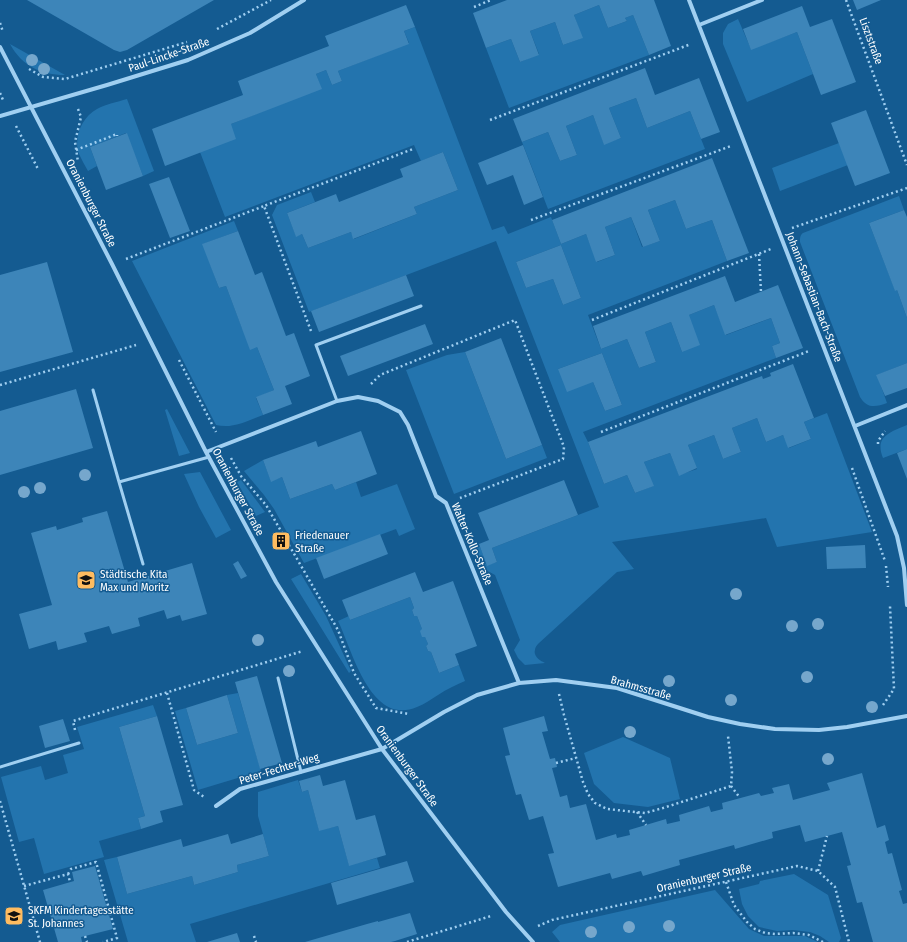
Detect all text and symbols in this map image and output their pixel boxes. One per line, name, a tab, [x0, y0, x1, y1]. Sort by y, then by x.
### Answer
street label: Lisztstraße	[857, 16, 885, 66]
street label: Paul-Lincke-Straße	[127, 35, 211, 75]
street label: Oranienburger Straße	[63, 157, 119, 249]
street label: Johann-Sebastian-Bach-Straße	[783, 230, 845, 364]
street label: Oranienburger Straße	[209, 446, 267, 538]
street label: Walter-Kollo-Straße	[449, 501, 495, 587]
place label: Friedenauer Straße	[295, 529, 349, 555]
building icon: Friedenauer Straße	[270, 530, 292, 552]
place label: Städtische Kita Max und Moritz	[100, 568, 169, 594]
school or university icon: Städtische Kita Max und Moritz	[75, 569, 97, 591]
street label: Brahmsstraße	[609, 673, 673, 703]
street label: Oranienburger Straße	[373, 723, 441, 809]
street label: Peter-Fechter-Weg	[238, 750, 321, 787]
street label: Oranienburger Straße	[655, 861, 753, 895]
place label: SKFM Kindertagesstätte St. Johannes	[28, 904, 134, 930]
school or university icon: SKFM Kindertagesstätte St. Johannes	[3, 905, 25, 927]

